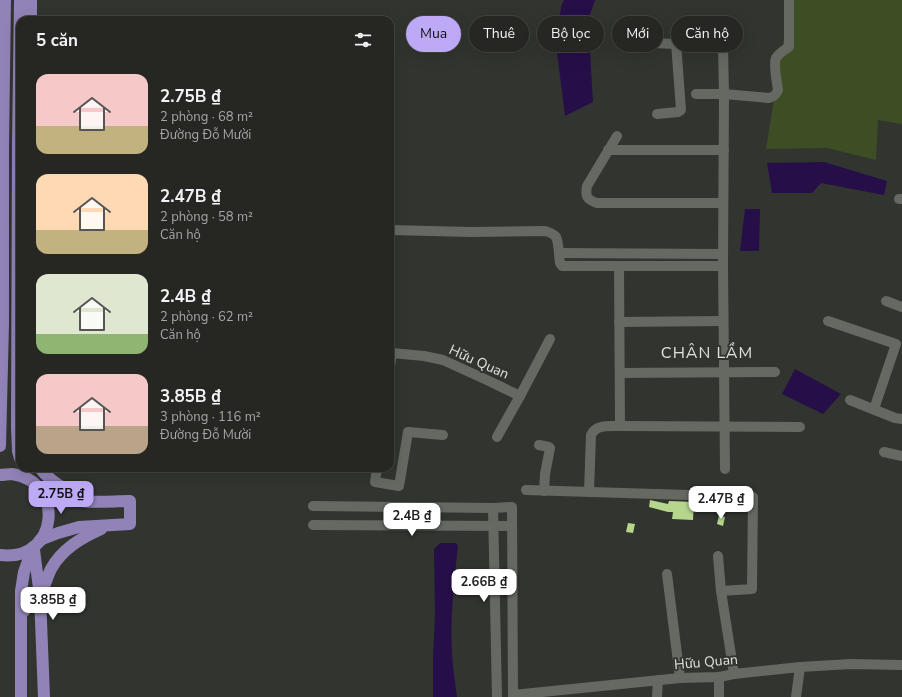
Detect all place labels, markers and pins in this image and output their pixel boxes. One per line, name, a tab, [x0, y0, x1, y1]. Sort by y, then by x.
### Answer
pin: 2.75B ₫	[24, 481, 98, 515]
pin: 2.47B ₫	[684, 486, 758, 520]
pin: 2.4B ₫	[379, 503, 445, 537]
pin: 2.66B ₫	[447, 569, 521, 603]
pin: 3.85B ₫	[16, 587, 90, 621]

